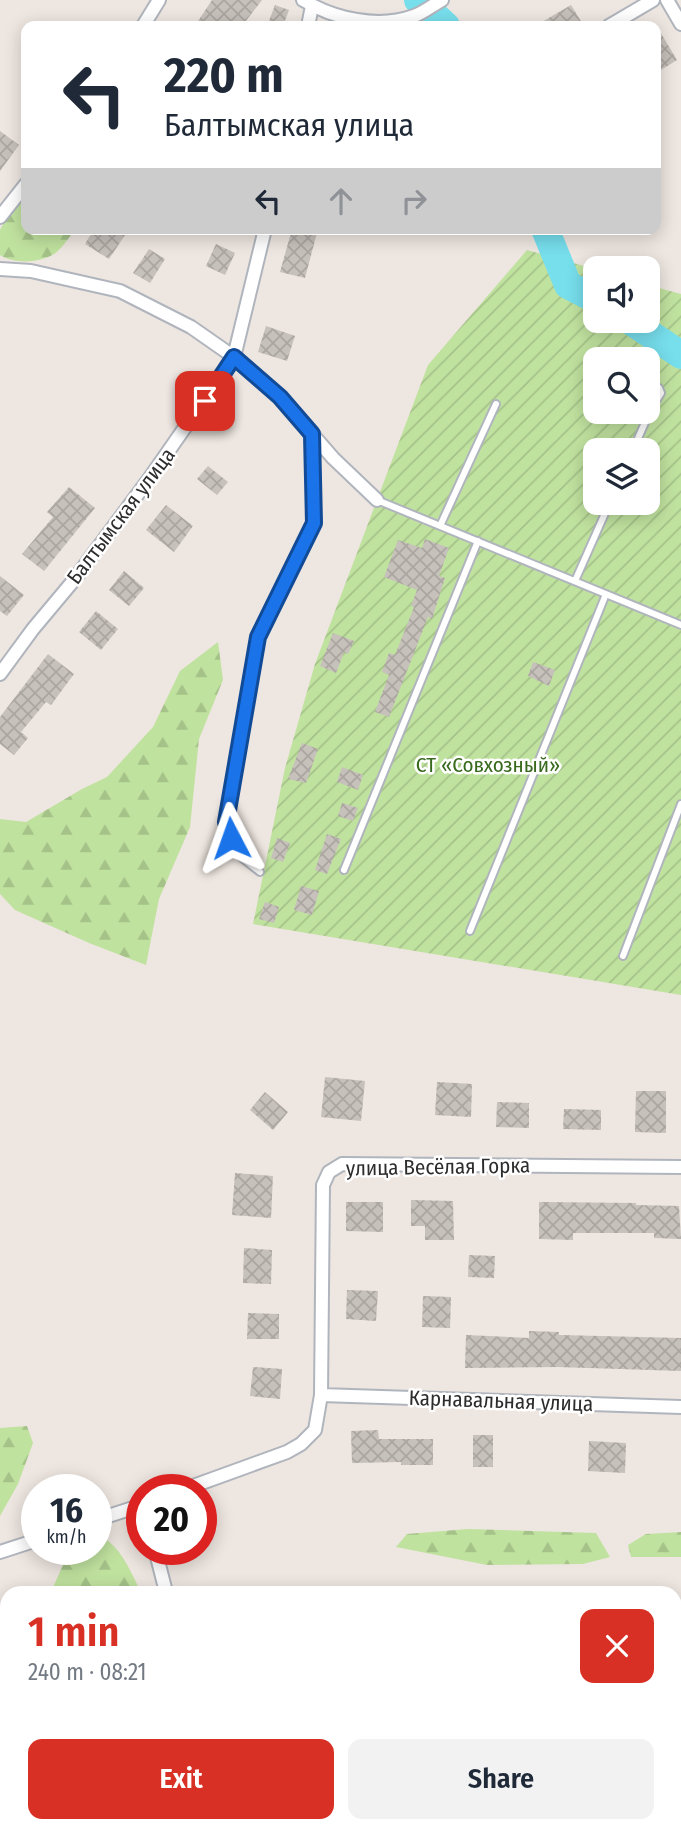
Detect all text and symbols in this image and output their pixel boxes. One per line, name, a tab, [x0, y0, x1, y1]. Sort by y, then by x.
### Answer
text: 220 m	[164, 46, 284, 105]
icon: left	[49, 49, 140, 140]
text: Балтымская улица	[164, 106, 414, 144]
icon: left	[249, 182, 287, 220]
icon: ahead	[322, 182, 360, 220]
icon: right	[395, 182, 433, 220]
map controls	[583, 256, 660, 515]
button: sound	[583, 256, 660, 333]
button: search	[583, 347, 660, 424]
pin	[175, 371, 235, 431]
icon: arrive	[186, 382, 224, 420]
button: layers	[583, 438, 660, 515]
street label: Балтымская улица	[61, 443, 181, 589]
park label: СТ «Совхозный»	[416, 752, 560, 778]
position arrow	[194, 801, 268, 875]
street label: улица Весёлая Горка	[346, 1152, 530, 1182]
street label: Карнавальная улица	[408, 1385, 594, 1417]
speed limit sign: 20	[126, 1474, 217, 1565]
text: 16	[50, 1489, 83, 1531]
text: km/h	[46, 1526, 87, 1548]
text: 1 min	[28, 1607, 119, 1657]
button: close	[580, 1609, 654, 1683]
text: 240 m · 08:21	[28, 1658, 147, 1686]
button: Exit	[28, 1739, 334, 1819]
button: Share	[348, 1739, 654, 1819]

